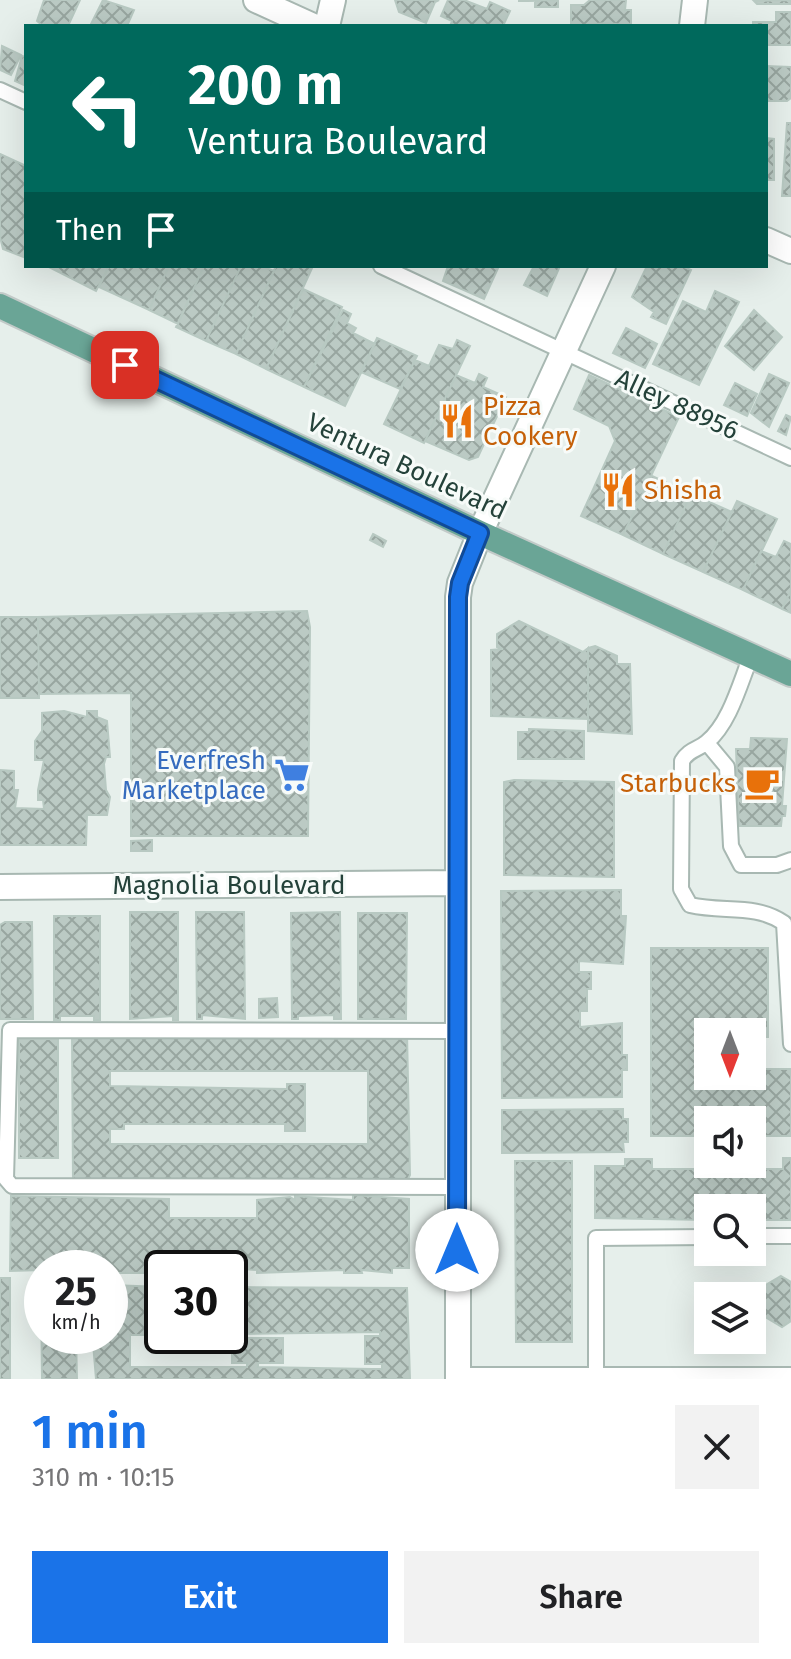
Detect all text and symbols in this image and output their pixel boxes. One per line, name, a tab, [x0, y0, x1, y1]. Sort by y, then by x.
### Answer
text: 200 m	[188, 52, 343, 119]
icon: left	[56, 56, 160, 160]
text: Ventura Boulevard	[188, 120, 488, 164]
icon: arrive	[139, 208, 183, 252]
text: Then	[56, 212, 123, 248]
pin	[91, 331, 159, 399]
icon: arrive	[103, 343, 147, 387]
street label: Alley 88956	[610, 362, 743, 446]
place label: Pizza Cookery	[483, 391, 578, 452]
restaurant icon: Pizza Cookery	[438, 402, 476, 440]
street label: Ventura Boulevard	[302, 407, 512, 526]
restaurant icon: Shisha	[599, 471, 637, 509]
place label: Shisha	[644, 475, 722, 506]
place label: Everfresh Marketplace	[122, 745, 266, 806]
supermarket icon: Everfresh Marketplace	[273, 756, 311, 794]
cafe icon: Starbucks	[743, 764, 781, 802]
place label: Starbucks	[620, 768, 736, 799]
street label: Magnolia Boulevard	[112, 870, 346, 901]
north arrow	[694, 1018, 766, 1090]
map controls	[694, 1018, 766, 1354]
button: sound	[694, 1106, 766, 1178]
button: search	[694, 1194, 766, 1266]
position arrow	[415, 1208, 499, 1292]
speed limit sign: 30	[144, 1250, 248, 1354]
text: 25	[55, 1268, 97, 1316]
button: layers	[694, 1282, 766, 1354]
text: km/h	[51, 1310, 101, 1334]
text: 1 min	[32, 1403, 148, 1461]
button: close	[675, 1405, 759, 1489]
text: 310 m · 10:15	[32, 1462, 175, 1493]
button: Exit	[32, 1551, 388, 1643]
button: Share	[404, 1551, 759, 1643]

